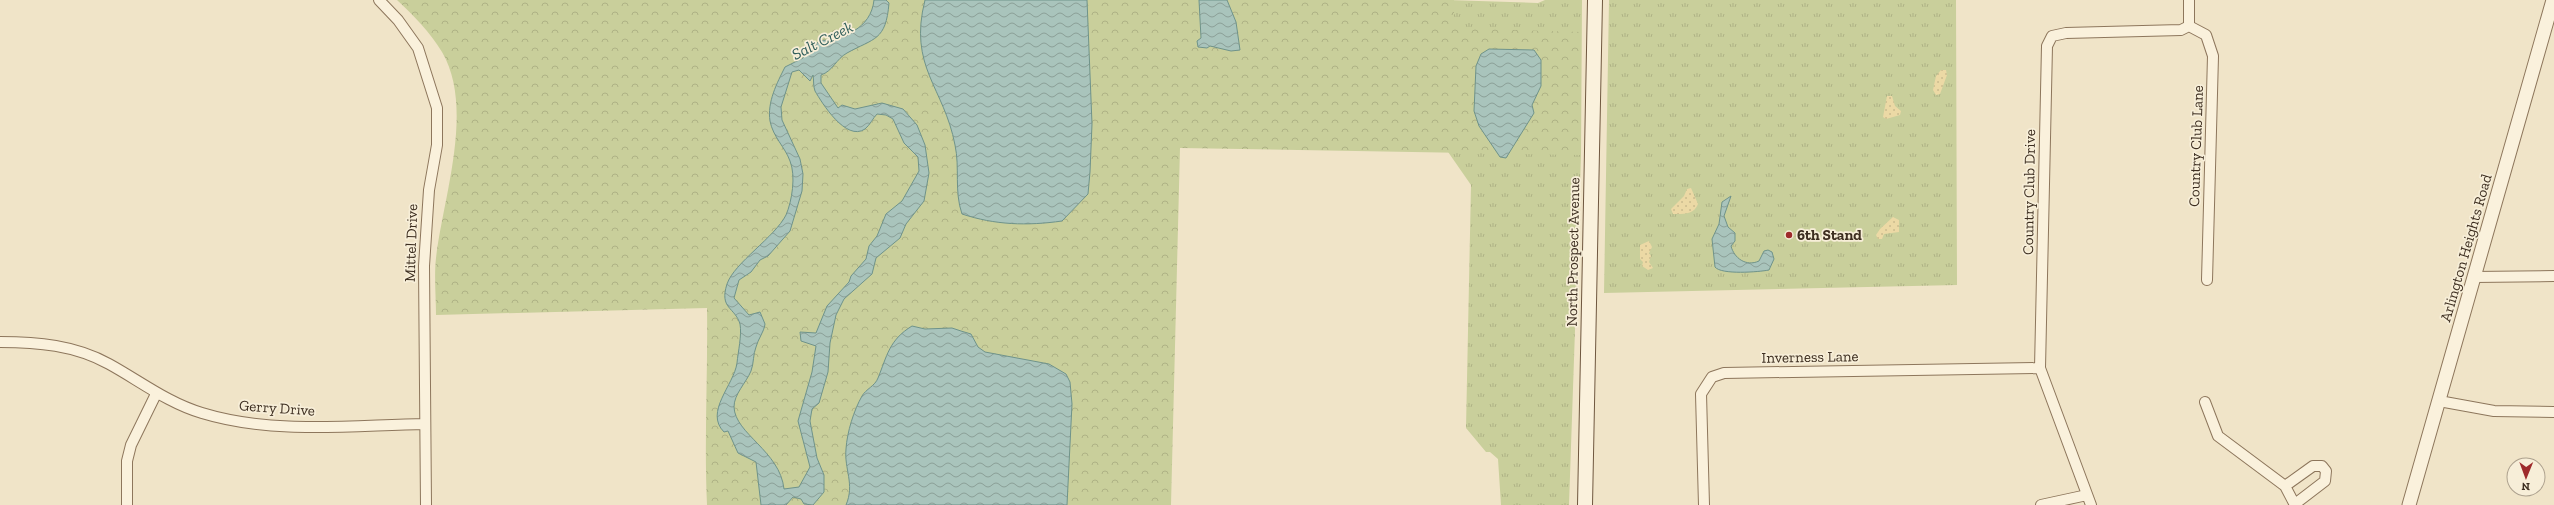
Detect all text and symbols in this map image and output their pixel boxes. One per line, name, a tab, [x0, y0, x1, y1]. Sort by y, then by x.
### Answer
water label: Salt Creek	[789, 17, 856, 64]
street label: Country Club Lane	[2185, 85, 2207, 207]
street label: Country Club Drive	[2019, 129, 2039, 255]
street label: Arlington Heights Road	[2436, 171, 2496, 324]
street label: North Prospect Avenue	[1563, 177, 1583, 327]
street label: Mittel Drive	[401, 204, 421, 282]
place label: 6th Stand	[1797, 226, 1862, 244]
marker: 6th Stand	[1784, 230, 1794, 240]
street label: Inverness Lane	[1761, 347, 1859, 367]
street label: Gerry Drive	[238, 396, 316, 420]
north arrow	[2506, 457, 2546, 497]
text: N	[2521, 480, 2530, 493]

